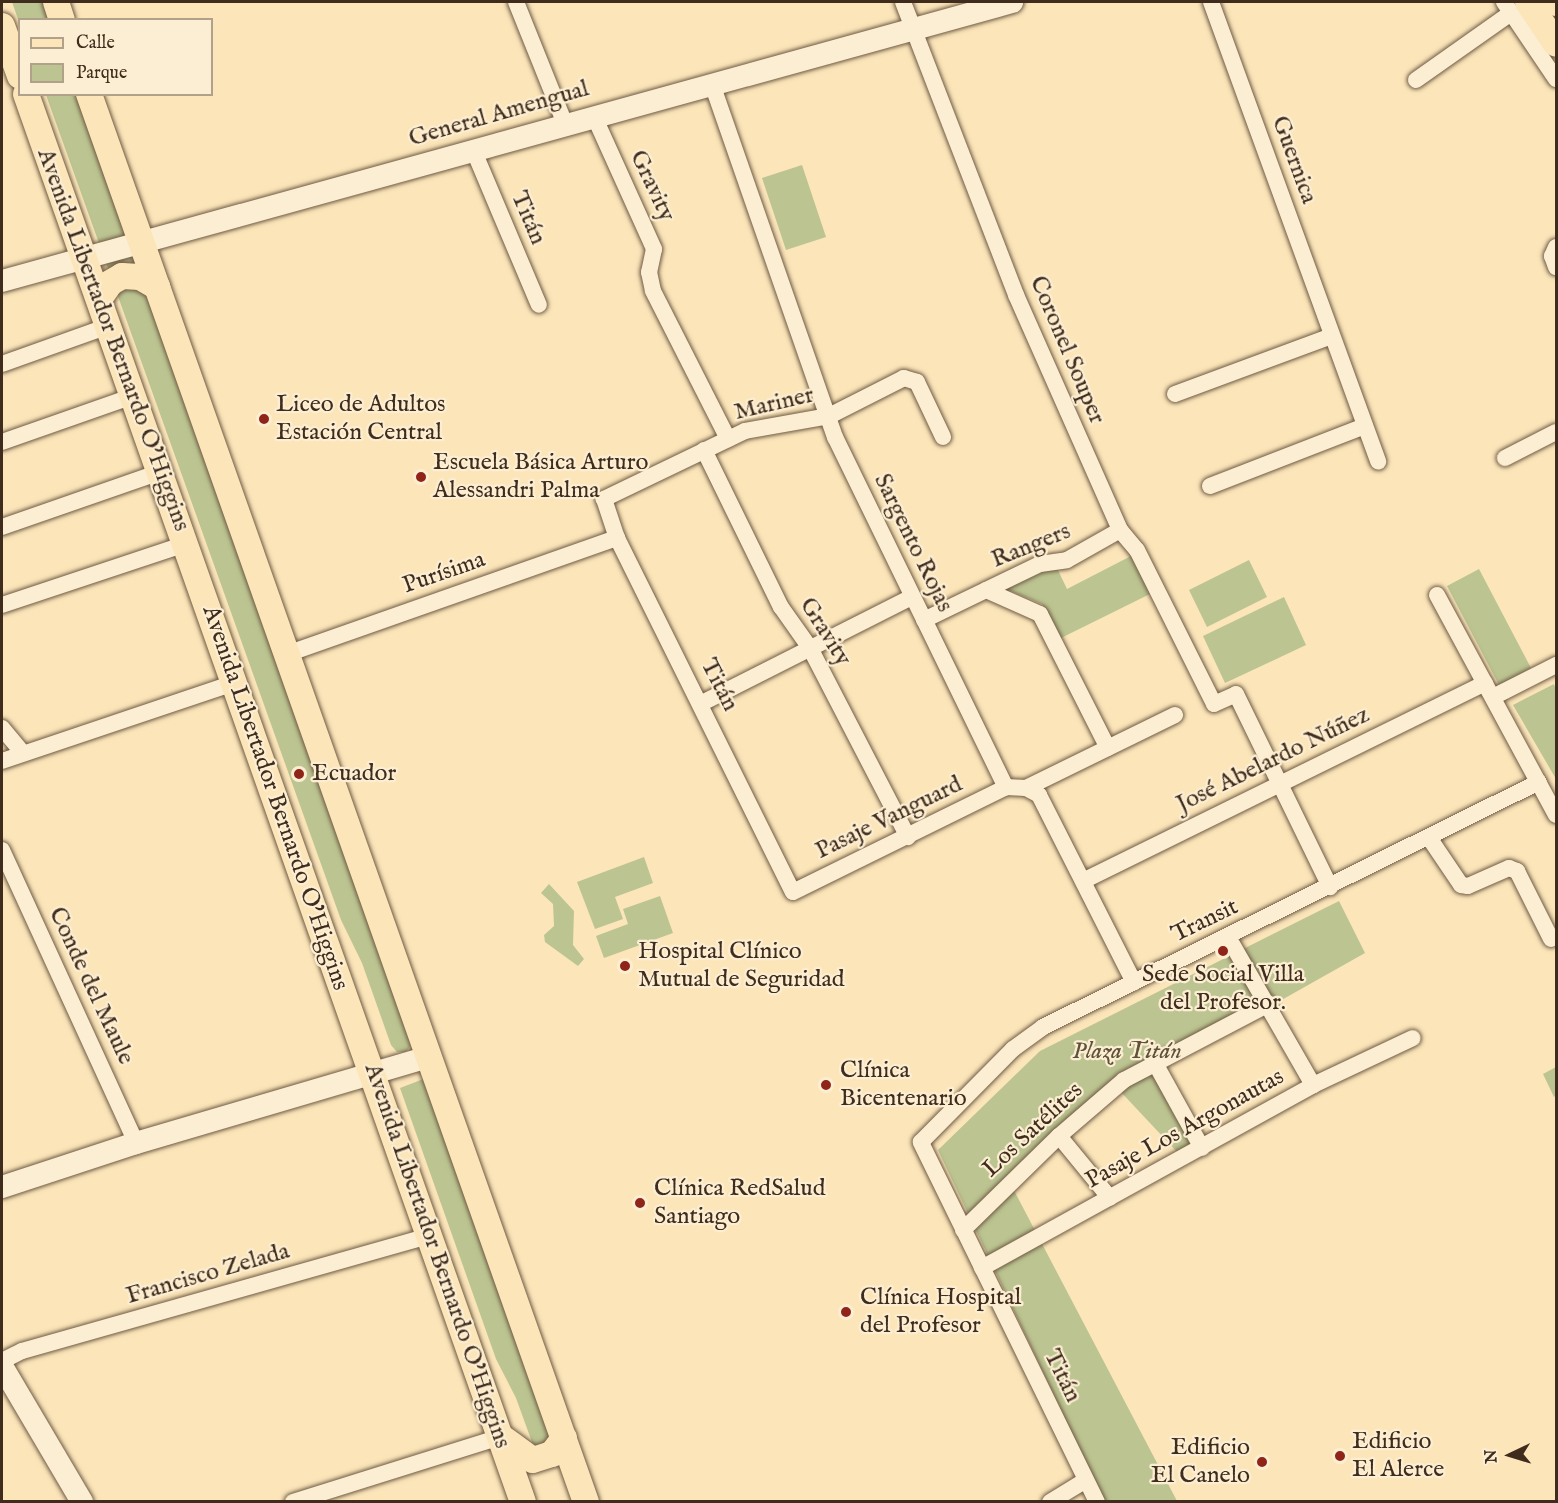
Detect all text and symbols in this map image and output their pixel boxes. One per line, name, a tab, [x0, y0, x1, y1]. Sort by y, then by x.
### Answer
legend	[18, 18, 213, 96]
text: Calle	[76, 32, 115, 55]
text: Parque	[76, 62, 127, 85]
street label: General Amengual	[406, 75, 592, 153]
street label: Guernica	[1265, 112, 1323, 208]
street label: Avenida Libertador Bernardo O'Higgins	[30, 145, 196, 535]
street label: Gravity	[623, 146, 681, 226]
street label: Titán	[504, 187, 552, 249]
street label: Coronel Souper	[1023, 272, 1111, 428]
street label: Mariner	[731, 381, 817, 427]
place label: Liceo de Adultos Estación Central	[276, 391, 446, 447]
marker: Liceo de Adultos Estación Central	[257, 412, 271, 426]
place label: Escuela Básica Arturo Alessandri Palma	[433, 449, 648, 505]
street label: Sargento Rojas	[867, 469, 959, 617]
marker: Escuela Básica Arturo Alessandri Palma	[414, 470, 428, 484]
street label: Rangers	[987, 517, 1075, 575]
street label: Purísima	[399, 545, 489, 601]
street label: Gravity	[793, 593, 857, 671]
street label: Avenida Libertador Bernardo O'Higgins	[195, 602, 355, 994]
street label: Titán	[694, 654, 744, 716]
street label: José Abelardo Núñez	[1172, 701, 1374, 819]
place label: Ecuador	[312, 760, 396, 788]
marker: Ecuador	[290, 765, 308, 783]
street label: Pasaje Vanguard	[811, 770, 967, 866]
street label: Transit	[1167, 893, 1243, 949]
street label: Conde del Maule	[42, 903, 140, 1069]
place label: Hospital Clínico Mutual de Seguridad	[638, 938, 845, 994]
marker: Sede Social Villa del Profesor.	[1216, 944, 1230, 958]
marker: Hospital Clínico Mutual de Seguridad	[616, 957, 634, 975]
place label: Sede Social Villa del Profesor.	[1142, 961, 1304, 1017]
park label: Plaza Titán	[1072, 1038, 1182, 1066]
place label: Clínica Bicentenario	[840, 1057, 967, 1113]
street label: Avenida Libertador Bernardo O'Higgins	[357, 1060, 517, 1452]
street label: Pasaje Los Argonautas	[1081, 1063, 1289, 1195]
marker: Clínica Bicentenario	[817, 1076, 835, 1094]
street label: Los Satélites	[977, 1076, 1089, 1184]
place label: Clínica RedSalud Santiago	[654, 1175, 825, 1231]
marker: Clínica RedSalud Santiago	[631, 1194, 649, 1212]
street label: Francisco Zelada	[123, 1237, 293, 1311]
place label: Clínica Hospital del Profesor	[860, 1284, 1021, 1340]
marker: Clínica Hospital del Profesor	[837, 1303, 855, 1321]
street label: Titán	[1037, 1345, 1087, 1407]
north arrow	[1480, 1425, 1540, 1485]
place label: Edificio El Alerce	[1352, 1428, 1444, 1484]
place label: Edificio El Canelo	[1151, 1434, 1250, 1490]
marker: Edificio El Alerce	[1333, 1449, 1347, 1463]
text: N	[1482, 1449, 1503, 1464]
marker: Edificio El Canelo	[1255, 1455, 1269, 1469]

